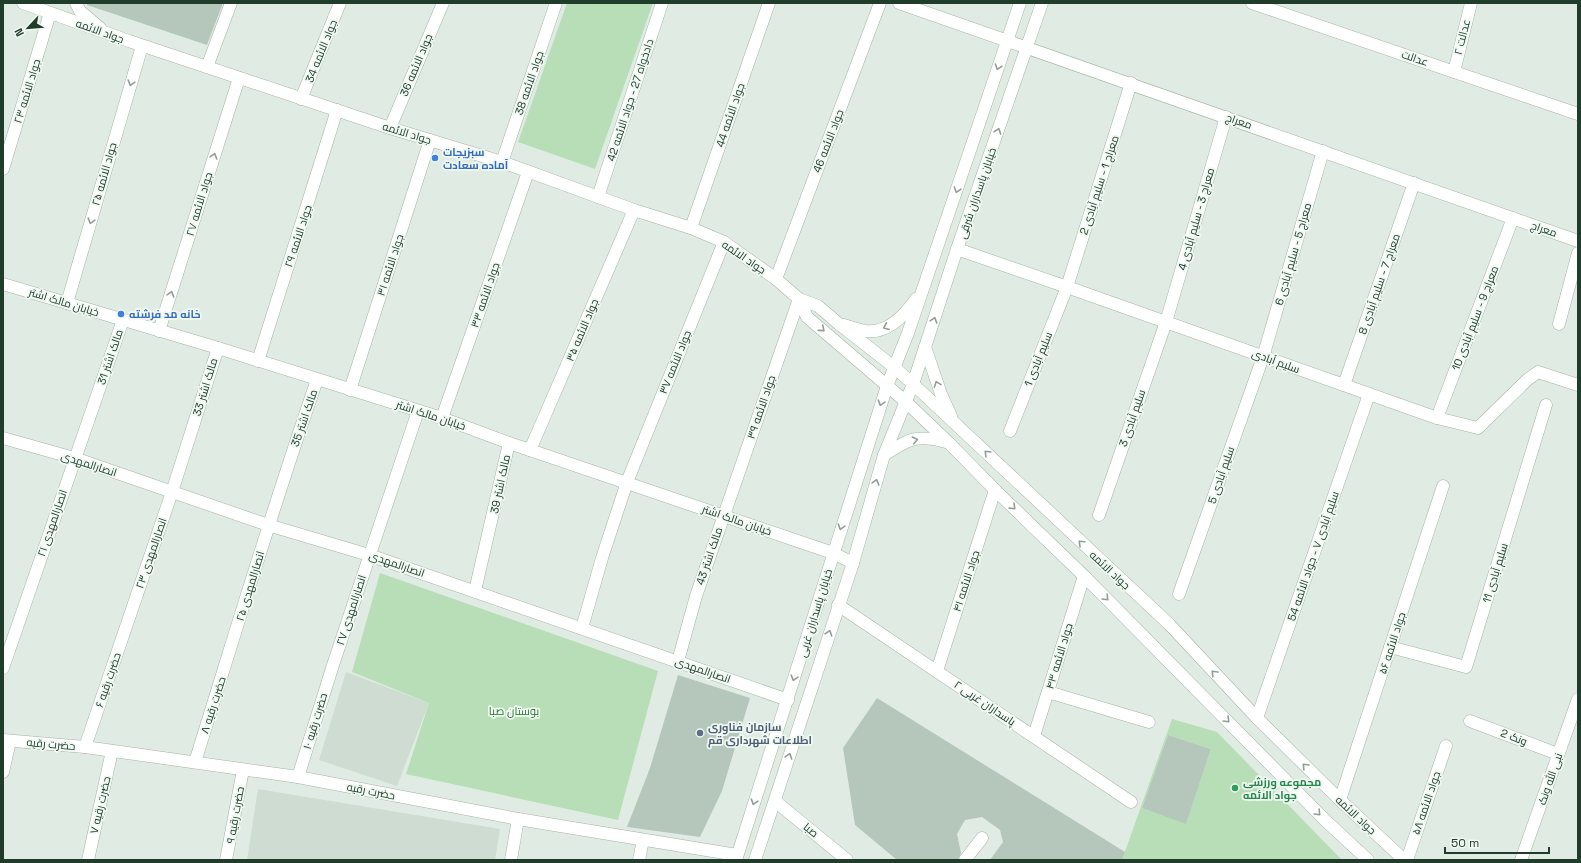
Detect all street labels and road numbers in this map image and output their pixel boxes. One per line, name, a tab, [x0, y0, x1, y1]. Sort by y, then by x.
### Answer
street label: جواد الائمه	[74, 16, 126, 46]
street label: جواد الائمه 34	[302, 17, 340, 85]
street label: عدالت ۲	[1451, 18, 1473, 56]
street label: جواد الائمه 36	[397, 32, 435, 98]
street label: دادخواه 27 - جواد الائمه 42	[604, 37, 656, 163]
street label: عدالت	[1400, 47, 1430, 69]
street label: جواد الائمه 38	[512, 49, 546, 117]
street label: جواد الائمه ۲۳	[11, 57, 43, 125]
street label: جواد الائمه 44	[712, 81, 748, 149]
street label: جواد الائمه 46	[810, 107, 846, 175]
street label: معراج	[1224, 110, 1254, 133]
street label: جواد الائمه	[381, 119, 433, 147]
street label: معراج 1 - سلیم آبادی 2	[1076, 134, 1123, 237]
street label: جواد الائمه ۲۵	[88, 141, 120, 207]
street label: خیابان پاسداران شرقی	[955, 146, 999, 240]
street label: معراج 3 - سلیم آبادی 4	[1175, 166, 1218, 272]
street label: جواد الائمه ۲۷	[183, 170, 215, 238]
street label: معراج 5 - سلیم آبادی 6	[1272, 201, 1315, 307]
street label: جواد الائمه ۲۹	[281, 203, 315, 269]
street label: معراج	[1529, 218, 1559, 241]
street label: جواد الائمه ۳۱	[373, 232, 407, 298]
street label: معراج 7 - سلیم آبادی 8	[1355, 232, 1404, 337]
street label: جواد الائمه	[719, 237, 769, 277]
street label: جواد الائمه ۳۳	[467, 261, 503, 329]
street label: معراج 9 - سلیم آبادی 10	[1449, 264, 1502, 373]
street label: خیابان مالک اشتر	[26, 284, 101, 319]
street label: جواد الائمه ۳۵	[563, 297, 601, 363]
street label: مالک اشتر 31	[94, 327, 126, 387]
street label: جواد الائمه ۳۷	[656, 328, 694, 396]
street label: سلیم آبادی 1	[1021, 330, 1056, 389]
street label: سلیم آبادی	[1250, 346, 1302, 377]
street label: مالک اشتر 33	[190, 356, 220, 418]
street label: جواد الائمه ۳۹	[744, 373, 778, 441]
street label: مالک اشتر 35	[288, 387, 320, 449]
street label: سلیم آبادی 3	[1116, 388, 1149, 449]
street label: خیابان مالک اشتر	[393, 397, 468, 433]
street label: سلیم آبادی 5	[1205, 445, 1238, 506]
street label: انصارالمهدی	[59, 448, 119, 480]
street label: مالک اشتر 39	[487, 453, 513, 515]
street label: انصارالمهدی ۲۱	[34, 488, 70, 558]
street label: سلیم آبادی ۷ - جواد الائمه 54	[1284, 489, 1343, 623]
street label: خیابان مالک اشتر	[699, 501, 774, 538]
street label: انصارالمهدی ۲۳	[132, 516, 170, 590]
street label: مالک اشتر 43	[693, 525, 725, 587]
street label: سلیم آبادی 11	[1479, 541, 1512, 605]
street label: انصارالمهدی	[367, 548, 427, 580]
street label: جواد الائمه ۴۱	[949, 548, 983, 614]
street label: جواد الائمه	[1087, 548, 1133, 592]
street label: انصارالمهدی ۲۵	[233, 549, 267, 623]
street label: خیابان پاسداران غربی	[795, 567, 835, 659]
street label: انصارالمهدی ۲۷	[333, 573, 369, 647]
street label: جواد الائمه ۵۶	[1375, 610, 1409, 676]
street label: جواد الائمه ۴۳	[1042, 621, 1076, 691]
street label: حضرت رقیه ۶	[92, 651, 124, 709]
street label: انصارالمهدی	[673, 654, 733, 686]
street label: حضرت رقیه ۸	[197, 675, 229, 735]
street label: پاسداران غربی ۲	[952, 677, 1018, 729]
street label: حضرت رقیه ۱۰	[300, 691, 330, 751]
street label: ونک 2	[1499, 726, 1529, 748]
street label: حضرت رقیه	[26, 735, 76, 753]
street label: نبی الله ونک	[1534, 751, 1565, 807]
street label: جواد الائمه ۵۸	[1409, 770, 1443, 836]
street label: حضرت رقیه ۷	[87, 775, 113, 835]
street label: حضرت رقیه	[346, 779, 396, 803]
street label: حضرت رقیه ۹	[223, 785, 247, 845]
street label: جواد الائمه	[1333, 793, 1379, 837]
street label: صبا	[801, 820, 821, 840]

